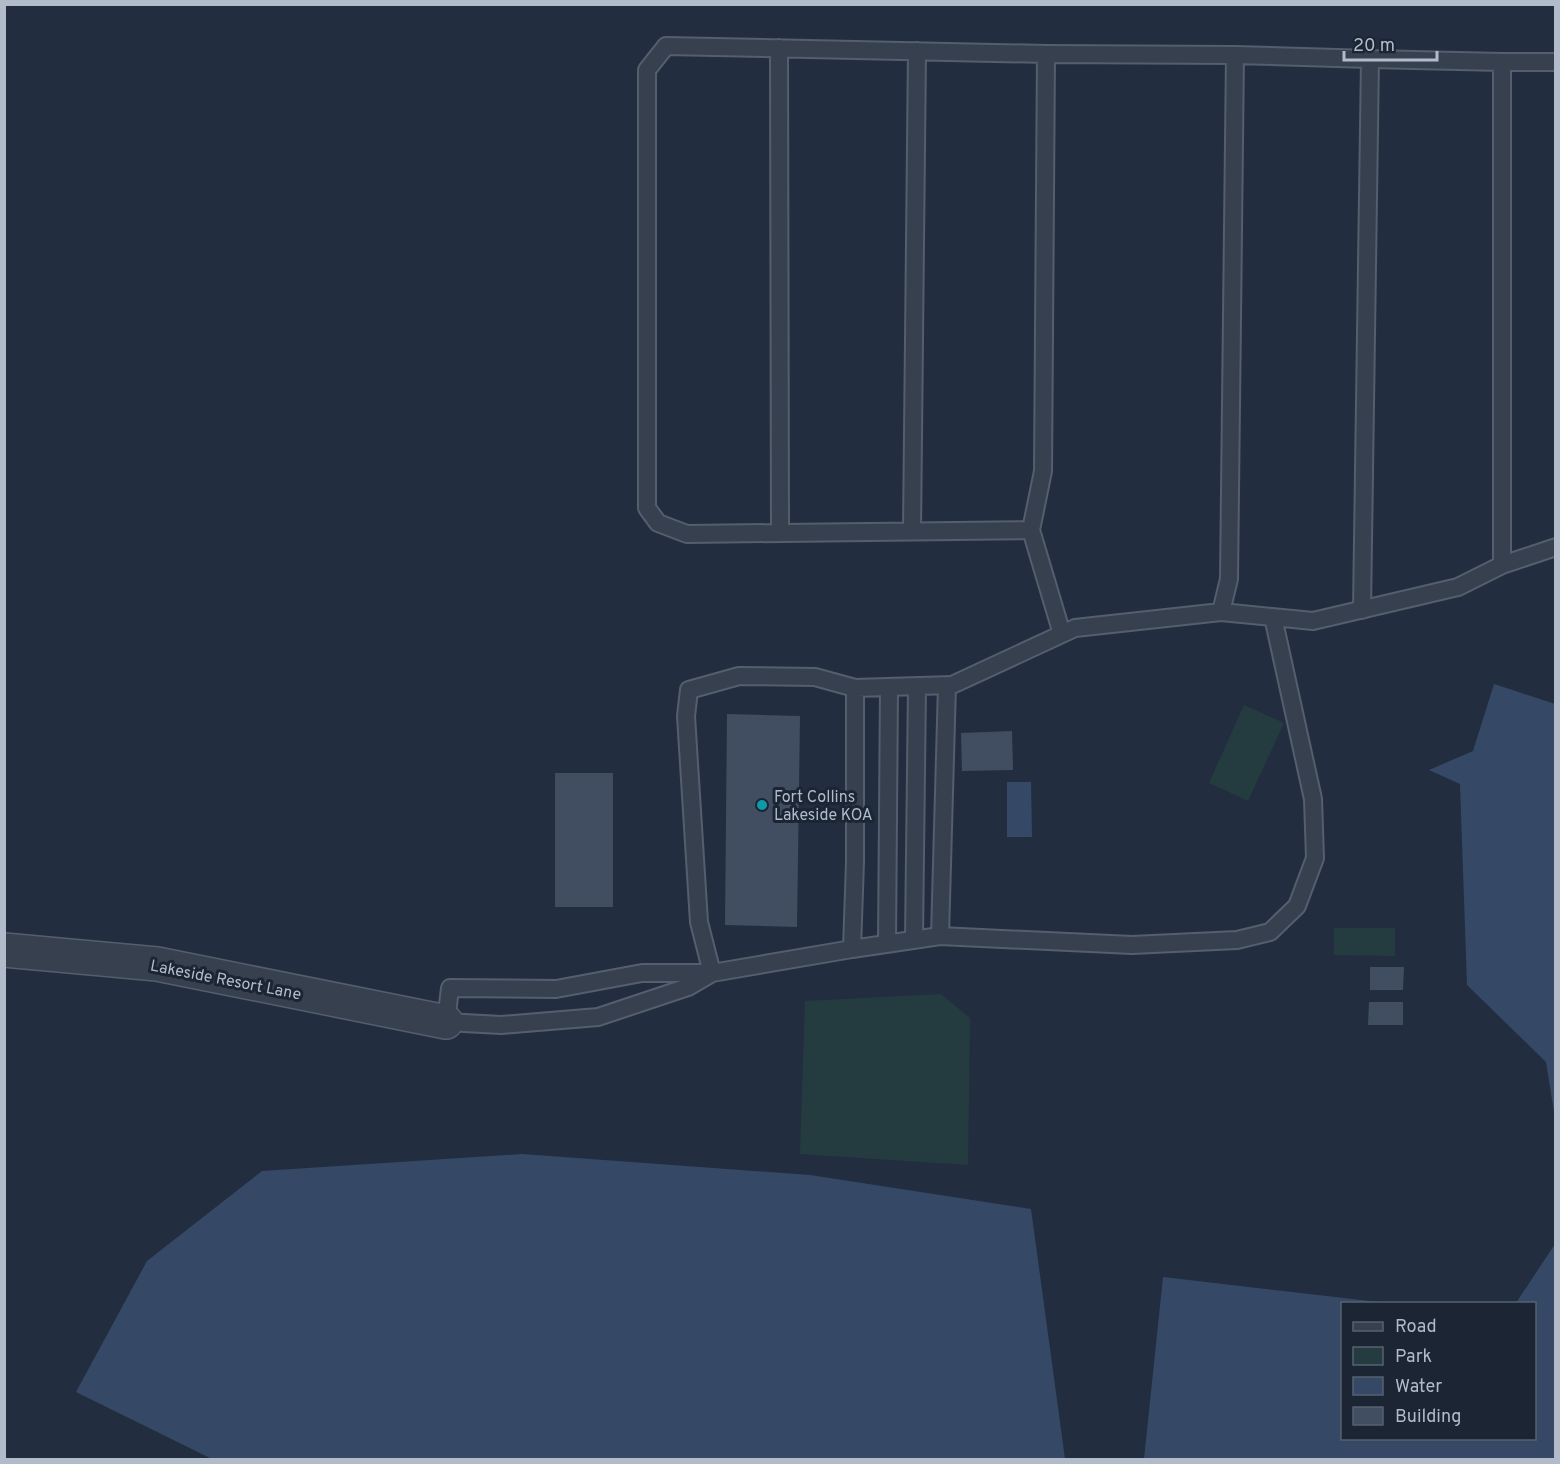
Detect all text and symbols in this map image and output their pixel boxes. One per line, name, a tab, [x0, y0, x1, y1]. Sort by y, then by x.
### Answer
scale bar	[1344, 24, 1437, 62]
text: 20 m	[1353, 35, 1395, 58]
place label: Fort Collins Lakeside KOA	[774, 788, 873, 826]
marker: Fort Collins Lakeside KOA	[755, 798, 769, 812]
street label: Lakeside Resort Lane	[148, 957, 303, 1005]
legend	[1341, 1302, 1536, 1440]
text: Road	[1395, 1316, 1437, 1339]
text: Park	[1395, 1346, 1432, 1369]
text: Water	[1395, 1376, 1442, 1399]
text: Building	[1395, 1406, 1461, 1429]

